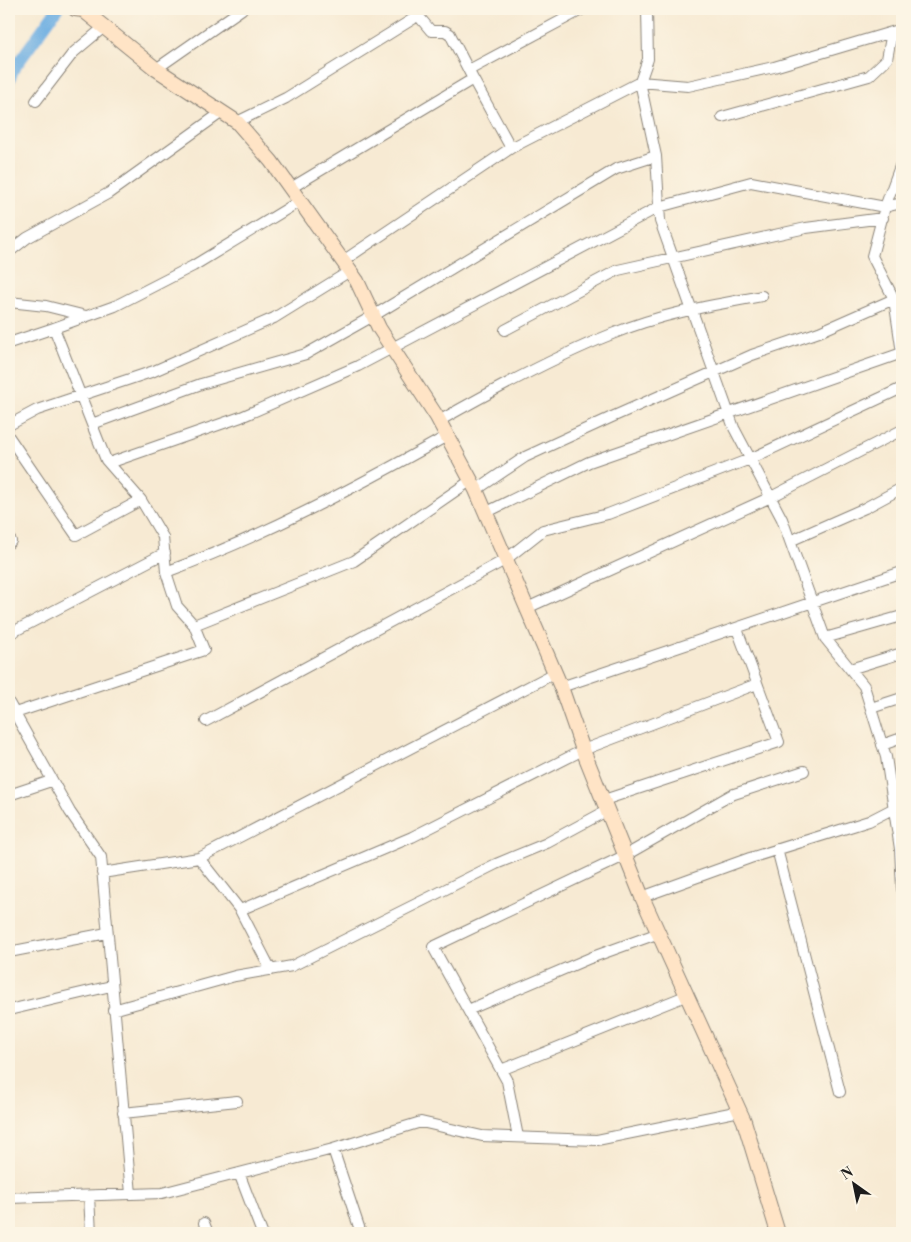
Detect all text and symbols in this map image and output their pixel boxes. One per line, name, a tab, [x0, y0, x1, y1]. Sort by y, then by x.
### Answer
north arrow	[828, 1160, 878, 1210]
text: N	[838, 1163, 857, 1185]

